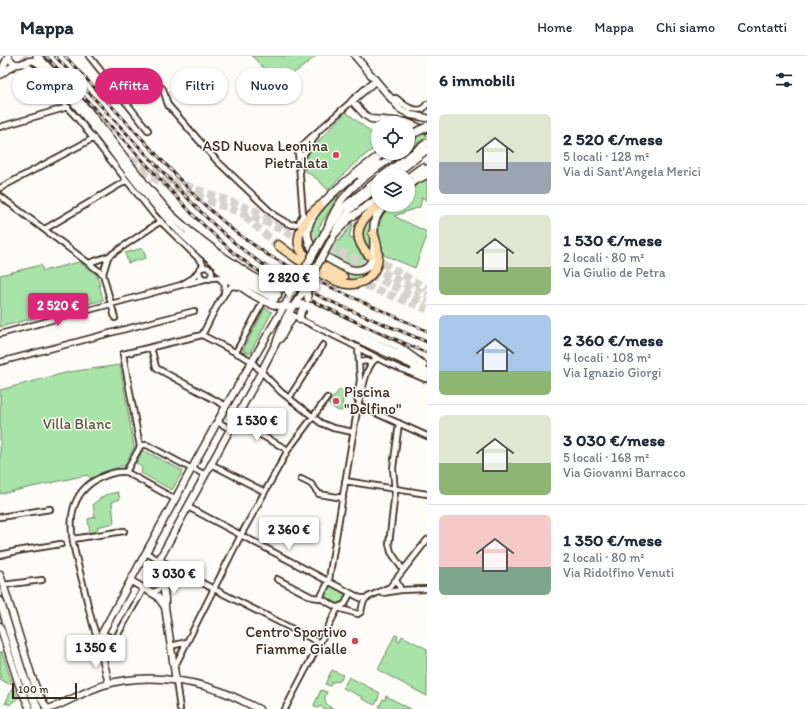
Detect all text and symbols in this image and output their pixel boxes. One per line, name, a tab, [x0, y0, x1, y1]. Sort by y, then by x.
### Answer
text: Mappa	[20, 16, 74, 39]
text: Home	[537, 19, 572, 36]
text: Mappa	[594, 19, 634, 36]
text: Chi siamo	[656, 19, 715, 36]
text: Contatti	[737, 19, 787, 36]
chip: Compra	[12, 68, 87, 104]
chip: Affitta	[95, 68, 163, 104]
chip: Filtri	[171, 68, 228, 104]
chip: Nuovo	[236, 68, 302, 104]
icon: filters	[773, 69, 795, 91]
text: 6 immobili	[439, 70, 515, 90]
map controls	[371, 116, 415, 212]
button: locate	[371, 116, 415, 160]
text: 2 520 €/mese	[563, 129, 663, 149]
icon: home	[471, 130, 519, 178]
place label: ASD Nuova Leonina Pietralata	[202, 137, 329, 172]
text: 5 locali · 128 m²	[563, 149, 649, 164]
marker: ASD Nuova Leonina Pietralata	[331, 150, 341, 160]
text: Via di Sant'Angela Merici	[563, 164, 701, 179]
button: layers	[371, 168, 415, 212]
text: 1 530 €/mese	[563, 230, 662, 250]
icon: home	[471, 231, 519, 279]
text: 2 locali · 80 m²	[563, 250, 644, 265]
pin: 2 820 €	[252, 265, 326, 299]
text: Via Giulio de Petra	[563, 265, 666, 280]
text: 2 820 €	[268, 270, 310, 285]
pin: 2 520 €	[21, 293, 95, 327]
text: 2 520 €	[37, 298, 79, 313]
text: 2 360 €/mese	[563, 330, 663, 350]
icon: home	[471, 331, 519, 379]
text: 4 locali · 108 m²	[563, 350, 651, 365]
text: Via Ignazio Giorgi	[563, 365, 661, 380]
place label: Piscina "Delfino"	[344, 383, 401, 418]
marker: Piscina "Delfino"	[331, 396, 341, 406]
pin: 1 530 €	[220, 408, 294, 442]
text: 1 530 €	[236, 413, 278, 428]
park label: Villa Blanc	[43, 415, 112, 433]
text: 3 030 €/mese	[563, 430, 665, 450]
icon: home	[471, 431, 519, 479]
text: 5 locali · 168 m²	[563, 450, 649, 465]
text: Via Giovanni Barracco	[563, 465, 686, 480]
pin: 2 360 €	[252, 517, 326, 551]
text: 2 360 €	[268, 522, 310, 537]
text: 1 350 €/mese	[563, 530, 662, 550]
icon: home	[471, 531, 519, 579]
text: 2 locali · 80 m²	[563, 550, 644, 565]
pin: 3 030 €	[137, 561, 211, 595]
text: Via Ridolfino Venuti	[563, 565, 674, 580]
text: 3 030 €	[152, 566, 196, 581]
place label: Centro Sportivo Fiamme Gialle	[245, 623, 347, 658]
pin: 1 350 €	[59, 635, 133, 669]
marker: Centro Sportivo Fiamme Gialle	[350, 636, 360, 646]
text: 1 350 €	[75, 640, 117, 655]
scale bar	[12, 681, 77, 700]
text: 100 m	[18, 683, 48, 696]

